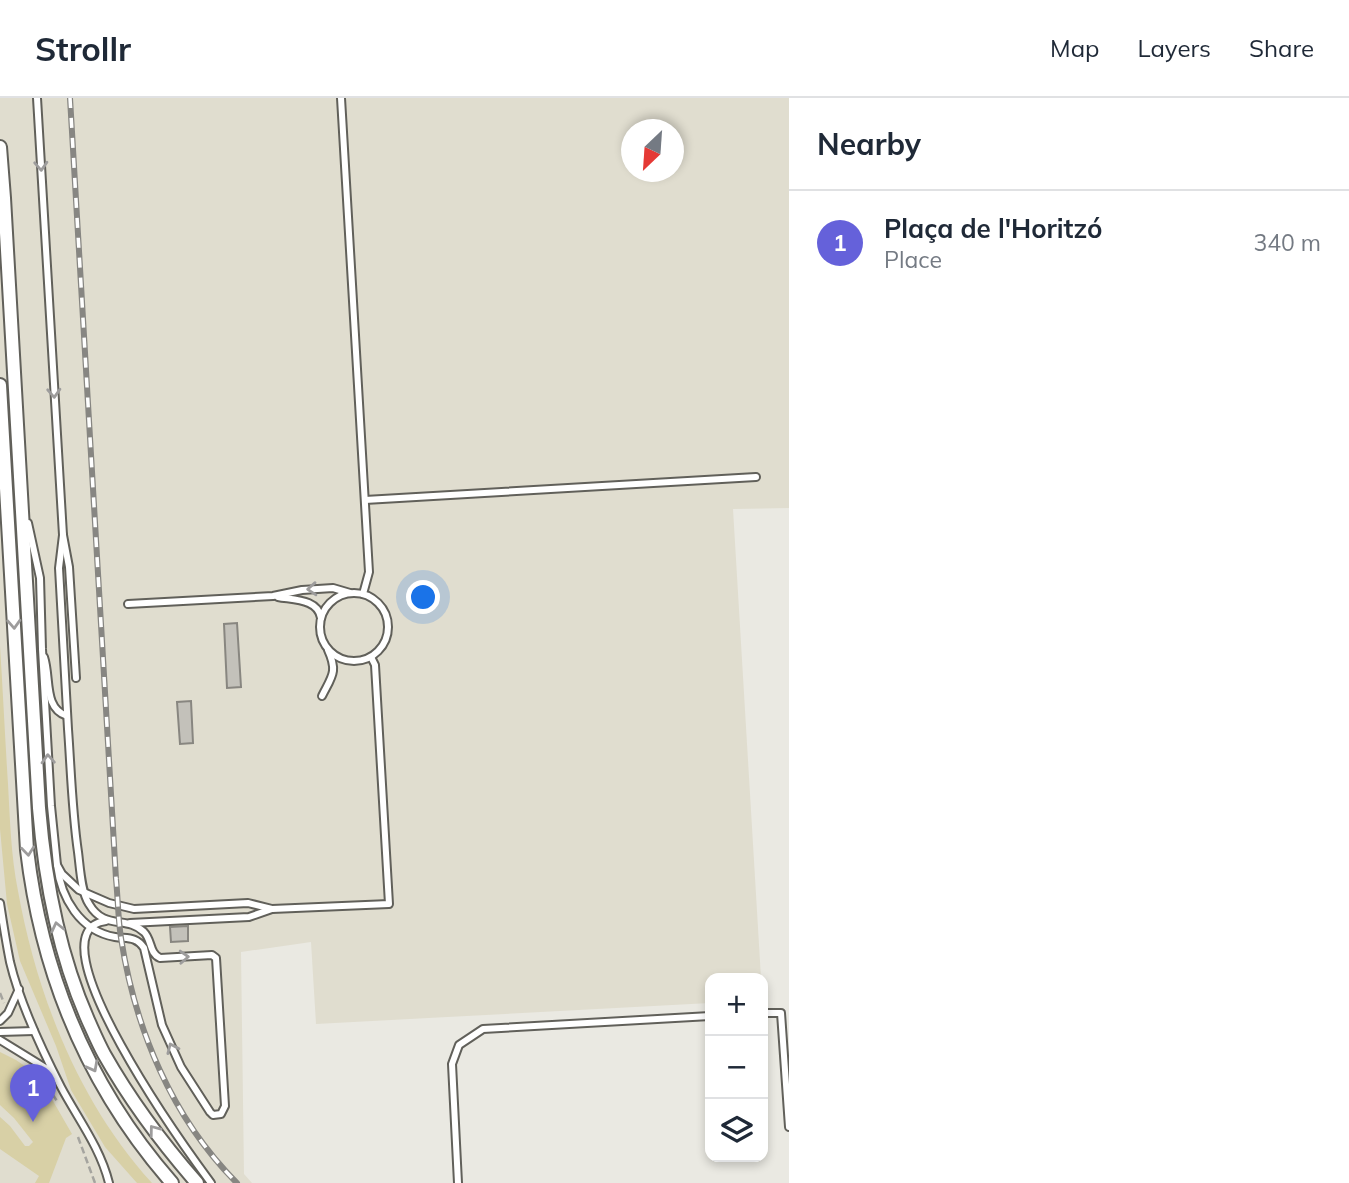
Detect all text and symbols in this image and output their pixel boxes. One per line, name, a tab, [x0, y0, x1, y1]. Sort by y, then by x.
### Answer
text: Strollr	[35, 28, 131, 69]
text: Map	[1050, 33, 1099, 63]
text: Layers	[1137, 33, 1211, 63]
text: Share	[1249, 33, 1314, 63]
north arrow	[621, 119, 684, 182]
text: Nearby	[817, 125, 921, 163]
one-way arrow	[33, 161, 48, 172]
text: Plaça de l'Horitzó	[884, 212, 1102, 245]
text: 1	[833, 228, 847, 257]
text: 340 m	[1253, 228, 1321, 257]
text: Place	[884, 245, 942, 274]
one-way arrow	[47, 388, 62, 399]
your location	[406, 580, 440, 614]
one-way arrow	[306, 581, 317, 596]
one-way arrow	[6, 619, 21, 630]
one-way arrow	[41, 753, 56, 764]
one-way arrow	[20, 846, 35, 857]
one-way arrow	[51, 921, 65, 933]
one-way arrow	[179, 949, 190, 964]
map controls	[705, 973, 768, 1162]
button: +	[705, 973, 768, 1036]
button: −	[705, 1036, 768, 1099]
one-way arrow	[166, 1042, 180, 1055]
one-way arrow	[85, 1060, 98, 1073]
pin: 1	[10, 1064, 56, 1122]
button: layers	[705, 1099, 768, 1162]
one-way arrow	[150, 1125, 162, 1138]

